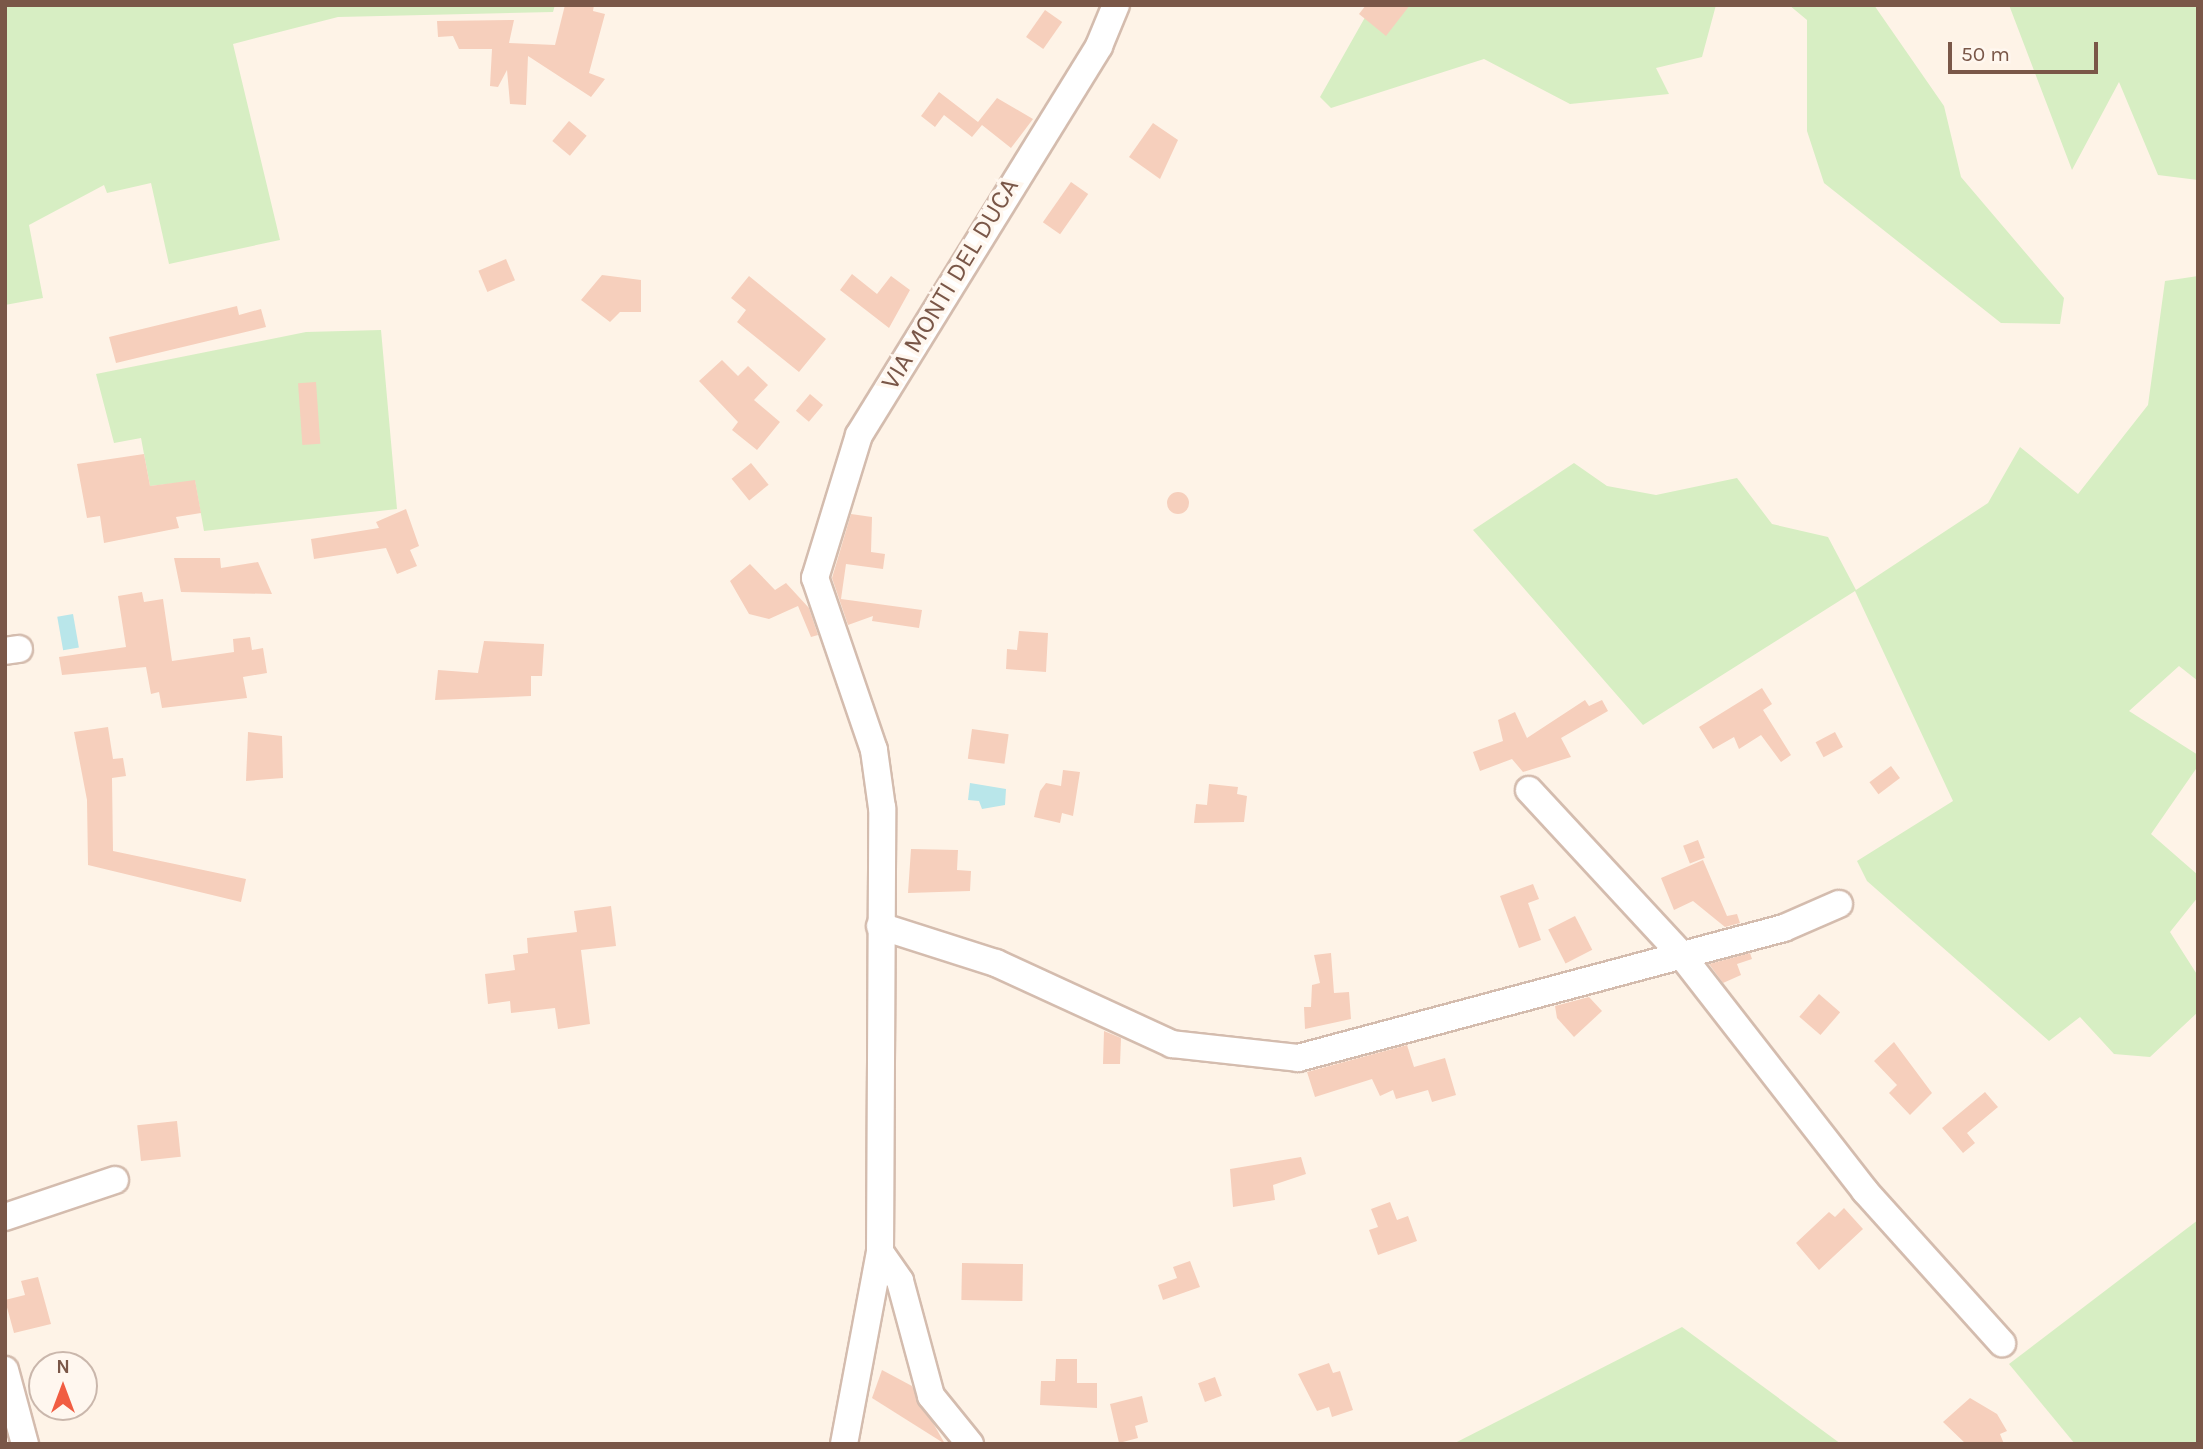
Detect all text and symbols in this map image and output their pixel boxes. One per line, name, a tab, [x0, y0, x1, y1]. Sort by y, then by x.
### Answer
scale bar	[1951, 28, 2102, 72]
text: 50 m	[1961, 42, 2010, 66]
street label: VIA MONTI DEL DUCA	[875, 173, 1025, 395]
north arrow	[28, 1351, 98, 1421]
text: N	[56, 1356, 70, 1378]

